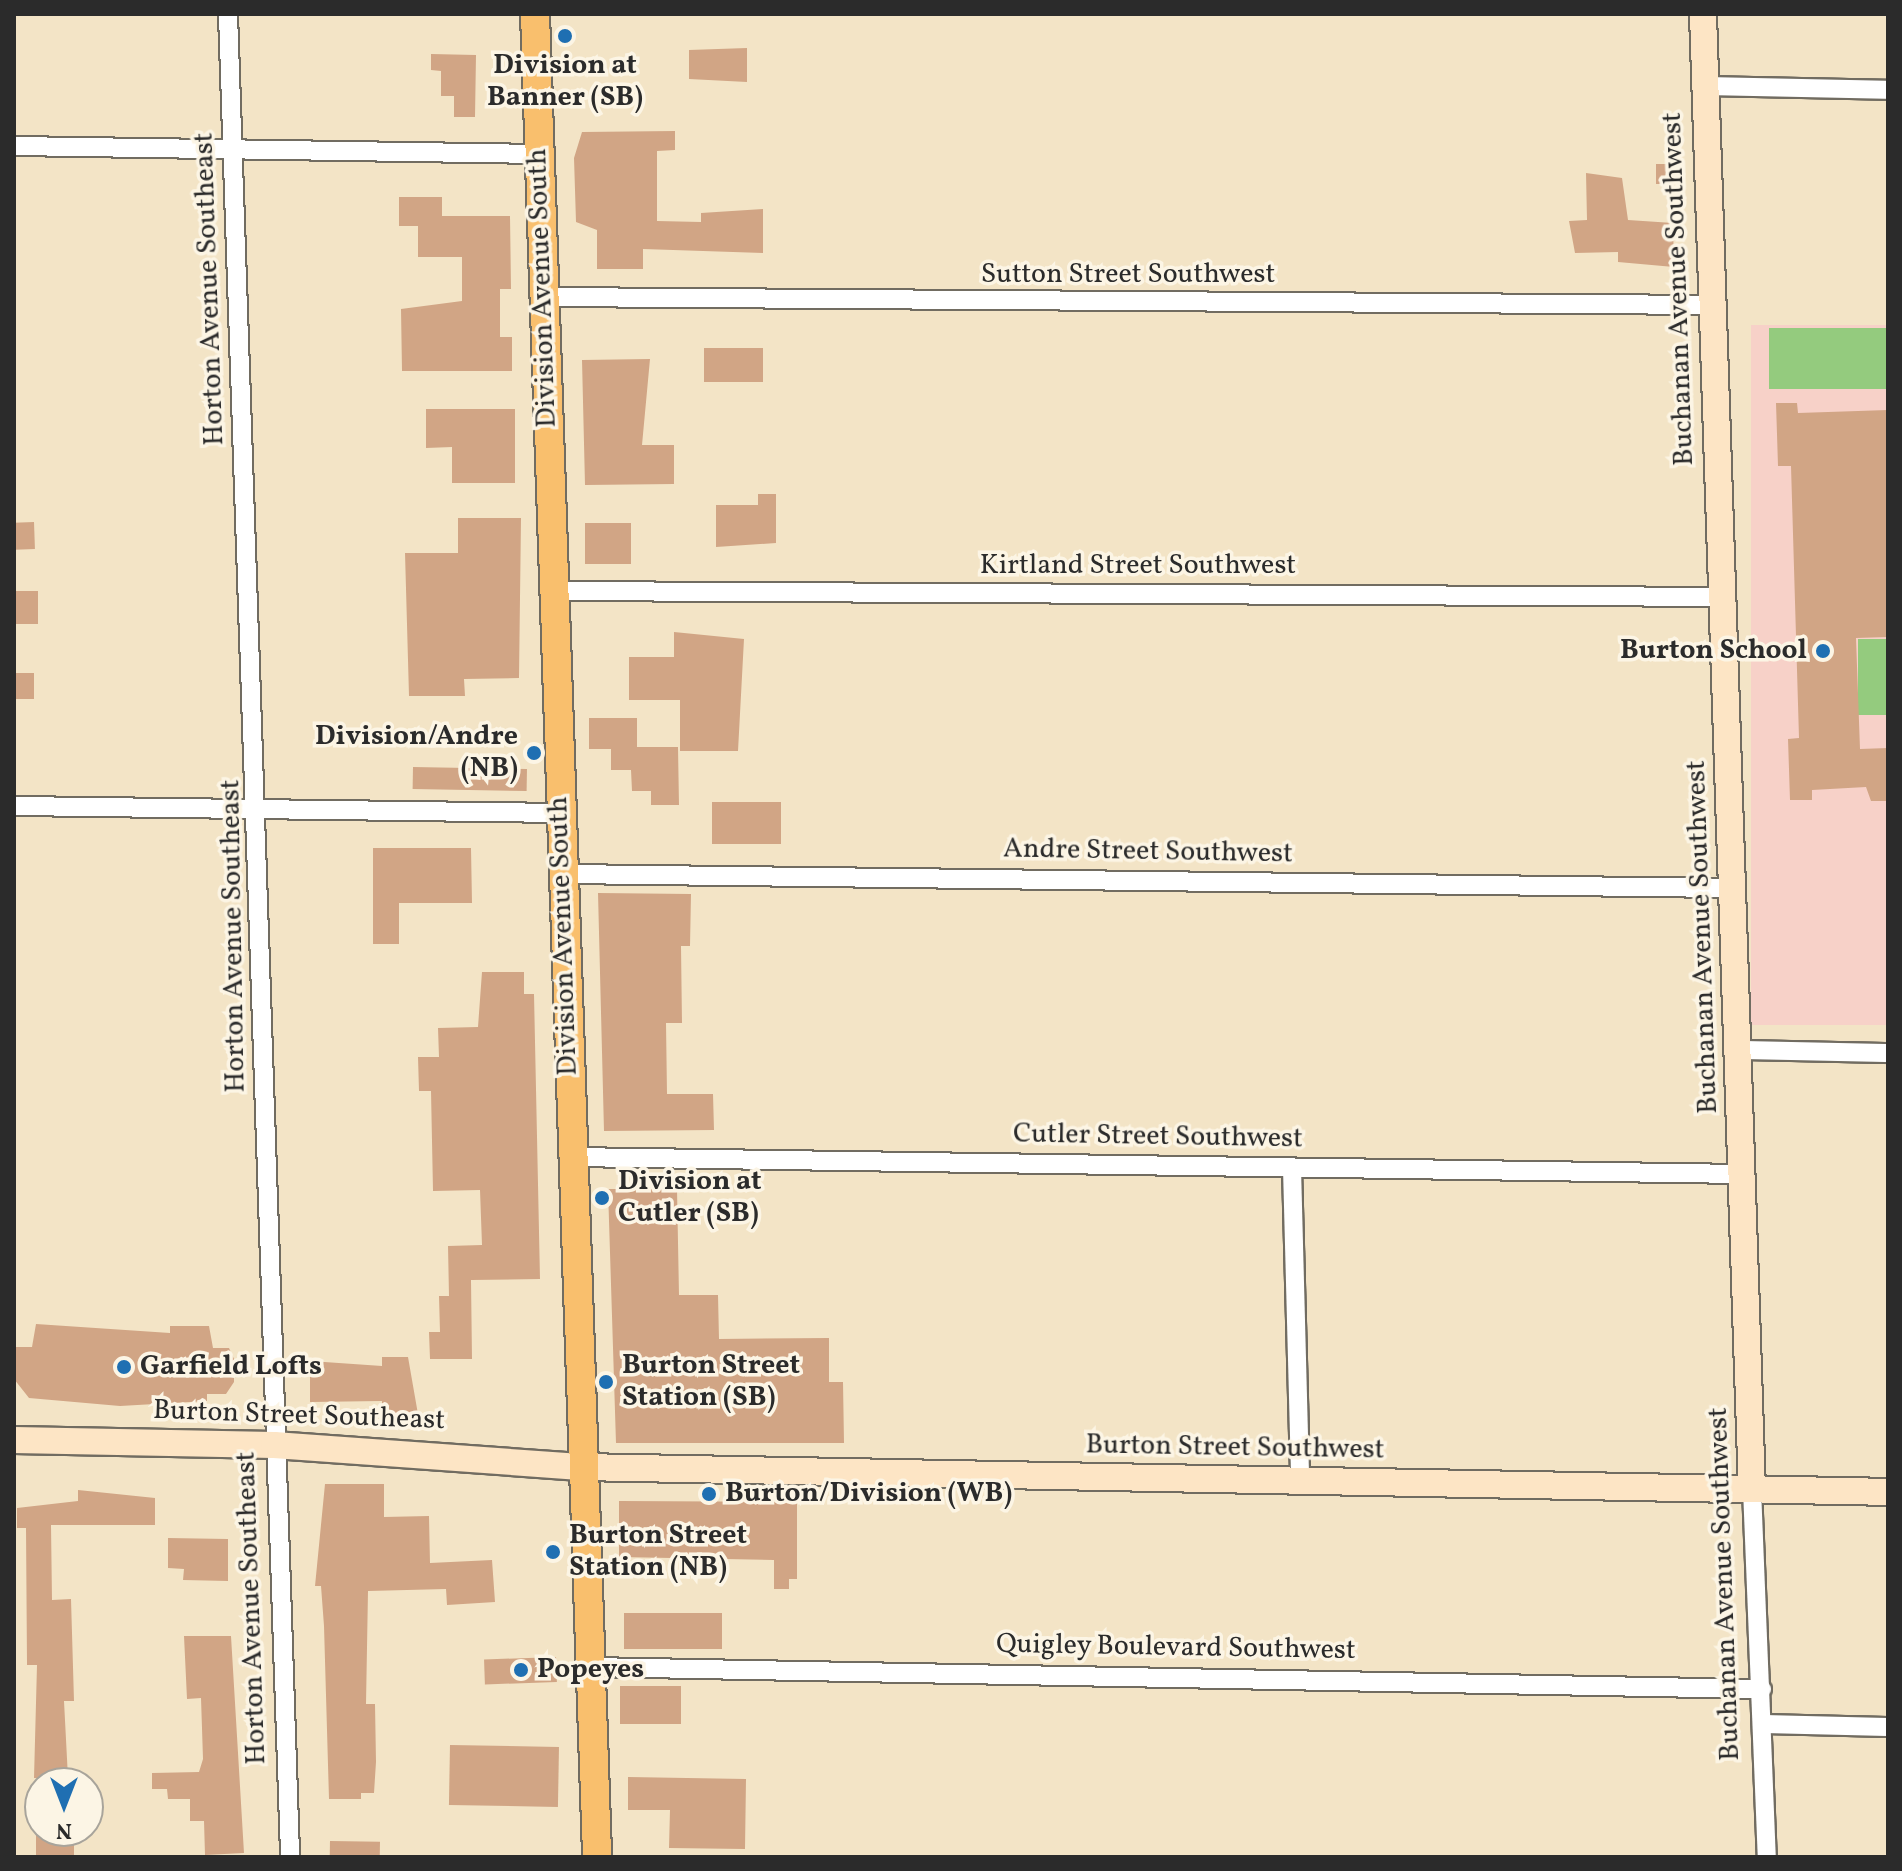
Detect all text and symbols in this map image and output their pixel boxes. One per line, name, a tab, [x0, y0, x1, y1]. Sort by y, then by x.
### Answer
marker: Division at Banner (SB)	[556, 27, 574, 45]
place label: Division at Banner (SB)	[487, 49, 643, 115]
street label: Buchanan Avenue Southwest	[1656, 112, 1702, 466]
street label: Horton Avenue Southeast	[188, 132, 232, 446]
street label: Division Avenue South	[521, 148, 565, 428]
street label: Sutton Street Southwest	[981, 258, 1275, 292]
street label: Kirtland Street Southwest	[980, 549, 1296, 583]
place label: Burton School	[1620, 634, 1807, 668]
marker: Burton School	[1814, 642, 1832, 660]
place label: Division/Andre (NB)	[315, 720, 518, 786]
marker: Division/Andre (NB)	[525, 744, 543, 762]
street label: Buchanan Avenue Southwest	[1680, 760, 1726, 1114]
street label: Horton Avenue Southeast	[214, 779, 254, 1093]
street label: Division Avenue South	[542, 796, 586, 1076]
street label: Andre Street Southwest	[1003, 833, 1293, 871]
street label: Cutler Street Southwest	[1013, 1118, 1303, 1156]
place label: Division at Cutler (SB)	[618, 1165, 761, 1231]
marker: Division at Cutler (SB)	[593, 1189, 611, 1207]
place label: Burton Street Station (SB)	[622, 1349, 800, 1415]
place label: Garfield Lofts	[140, 1350, 322, 1384]
marker: Garfield Lofts	[115, 1358, 133, 1376]
marker: Burton Street Station (SB)	[597, 1373, 615, 1391]
street label: Burton Street Southeast	[152, 1394, 446, 1438]
street label: Buchanan Avenue Southwest	[1702, 1407, 1748, 1761]
street label: Burton Street Southwest	[1085, 1429, 1385, 1467]
street label: Horton Avenue Southeast	[230, 1451, 274, 1765]
place label: Burton/Division (WB)	[725, 1477, 1012, 1511]
marker: Burton/Division (WB)	[700, 1485, 718, 1503]
place label: Burton Street Station (NB)	[569, 1519, 747, 1585]
marker: Burton Street Station (NB)	[544, 1543, 562, 1561]
street label: Quigley Boulevard Southwest	[995, 1628, 1357, 1668]
place label: Popeyes	[537, 1653, 644, 1687]
marker: Popeyes	[512, 1661, 530, 1679]
north arrow	[24, 1767, 104, 1847]
text: N	[56, 1814, 72, 1845]

